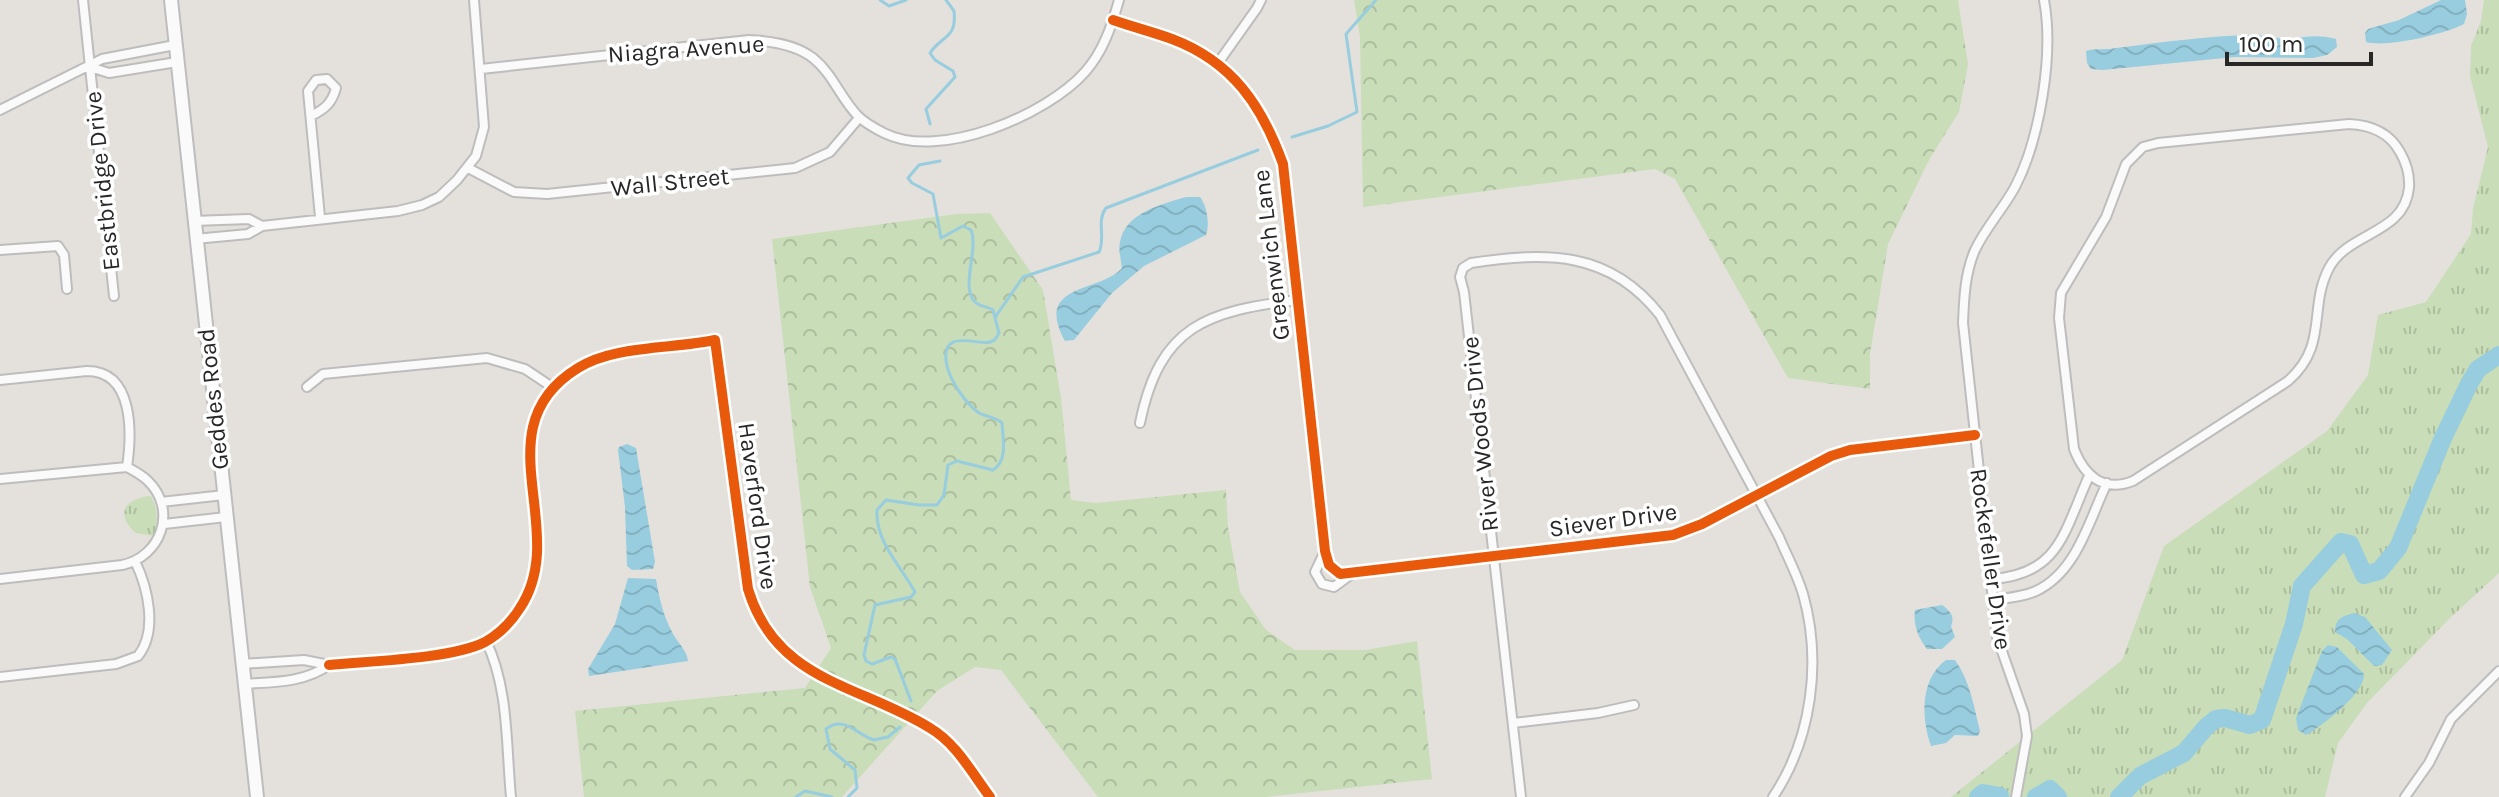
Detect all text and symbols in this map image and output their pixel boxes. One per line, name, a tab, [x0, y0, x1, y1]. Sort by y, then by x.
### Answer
scale bar	[2227, 16, 2371, 66]
street label: Niagra Avenue	[607, 30, 765, 68]
text: 100 m	[2239, 30, 2304, 58]
street label: Eastbridge Drive	[79, 90, 125, 272]
street label: Wall Street	[609, 162, 731, 202]
street label: Greenwich Lane	[1247, 168, 1295, 342]
street label: Geddes Road	[192, 327, 234, 471]
street label: River Woods Drive	[1456, 335, 1504, 533]
street label: Haverford Drive	[732, 421, 784, 591]
street label: Rockefeller Drive	[1964, 467, 2018, 651]
street label: Siever Drive	[1547, 497, 1679, 543]

